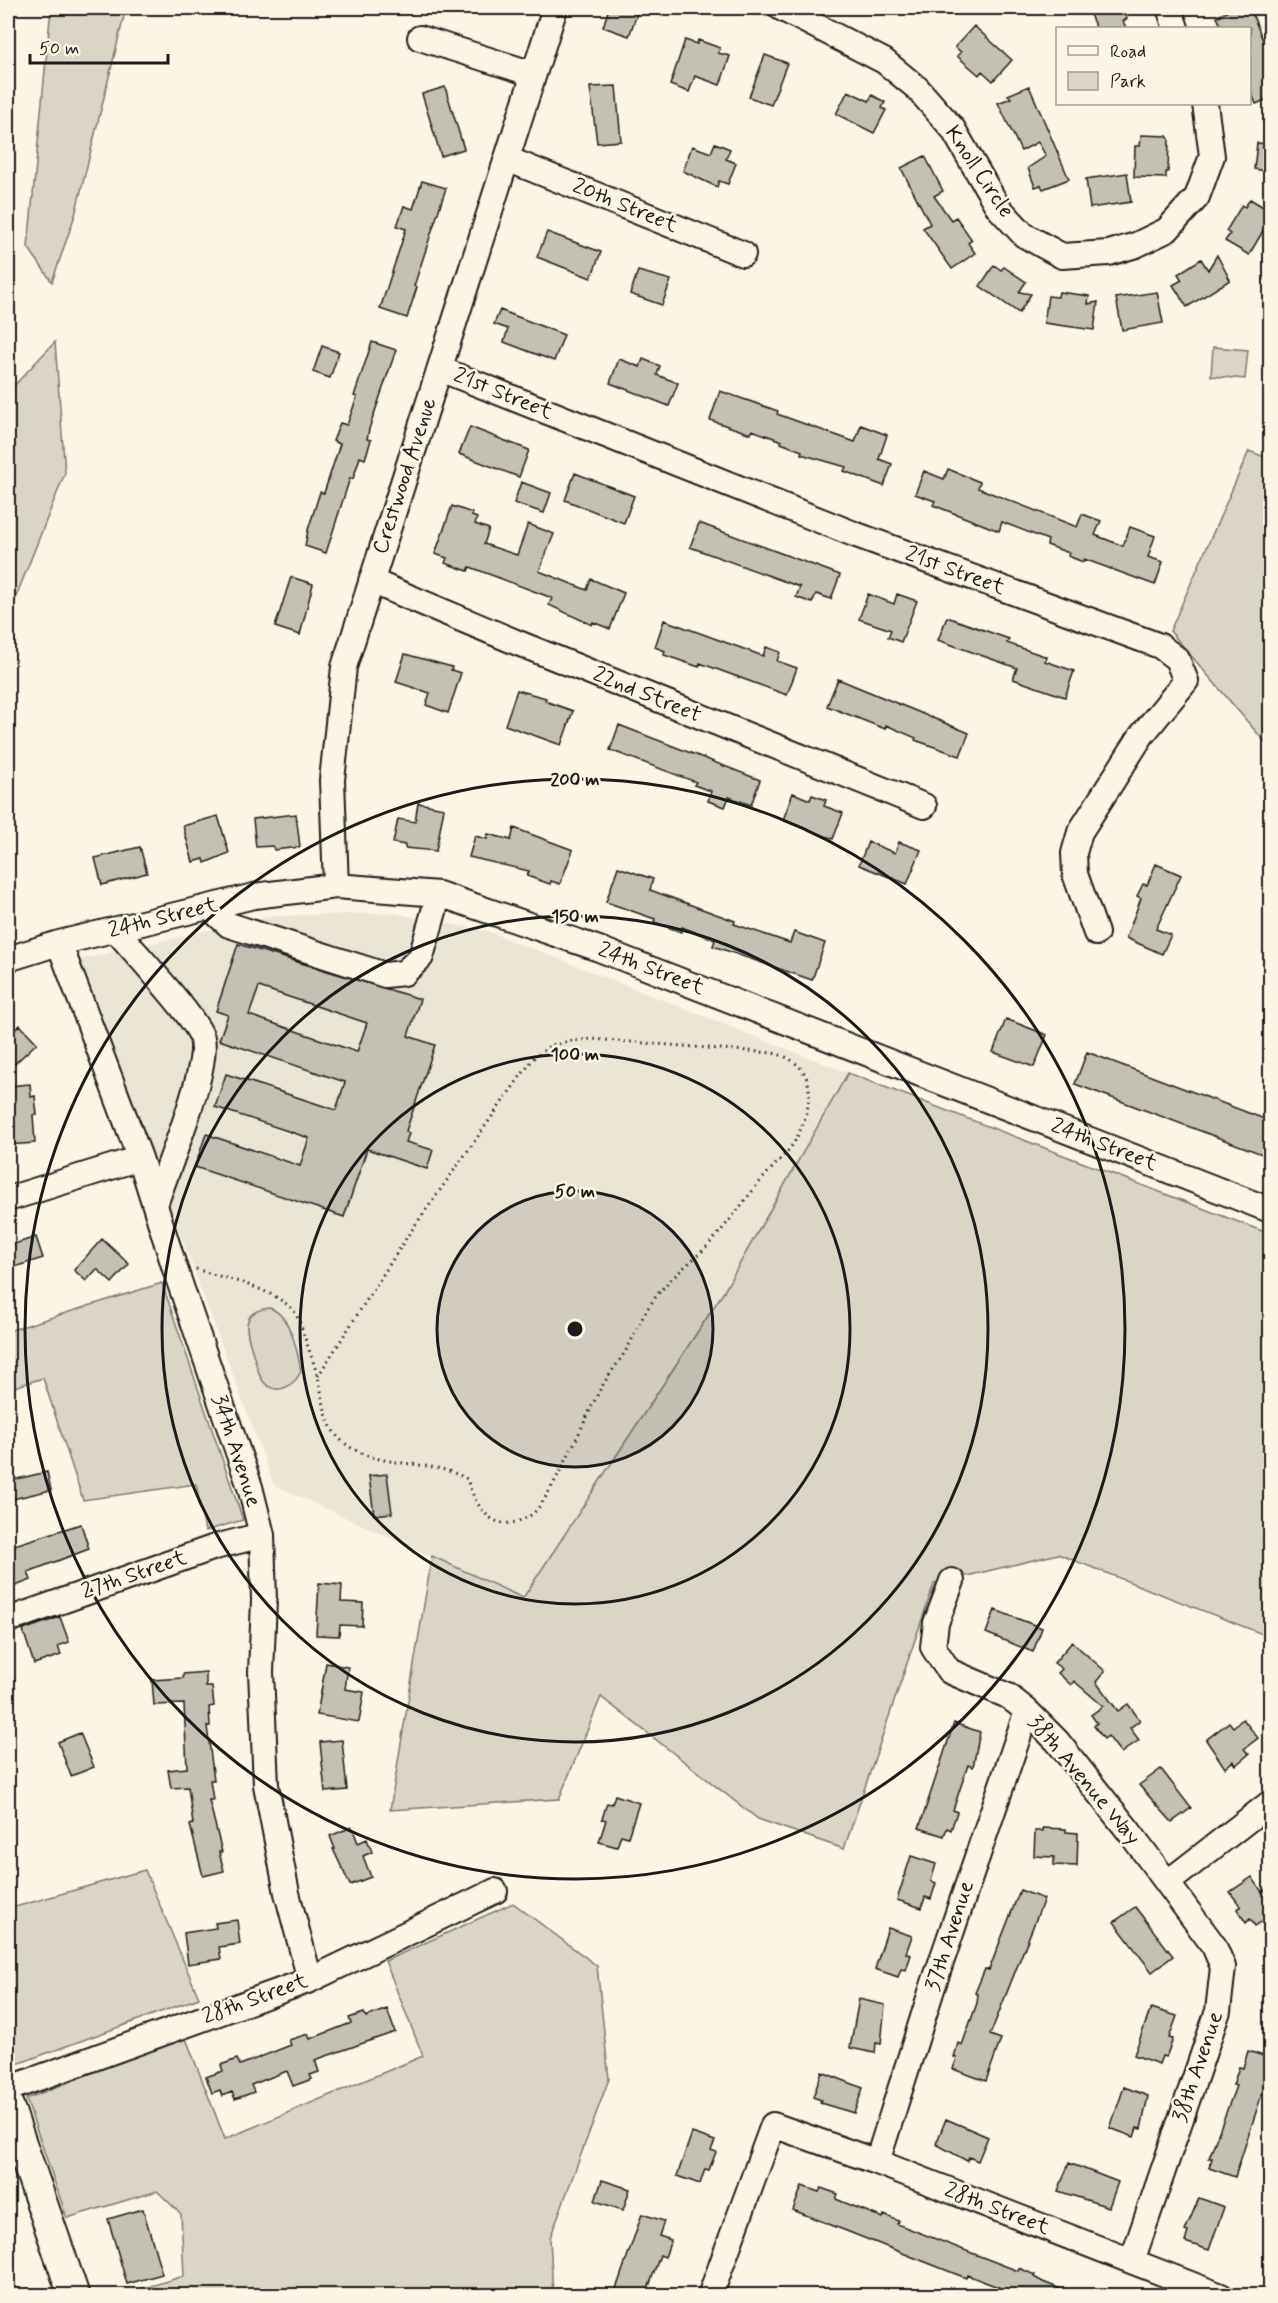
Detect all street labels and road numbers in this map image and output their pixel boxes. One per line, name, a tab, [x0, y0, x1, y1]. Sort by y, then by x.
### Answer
street label: Knoll Circle	[938, 121, 1020, 223]
street label: 20th Street	[568, 172, 682, 240]
street label: 21st Street	[449, 361, 557, 427]
street label: Crestwood Avenue	[367, 394, 443, 558]
street label: 21st Street	[901, 540, 1009, 602]
street label: 22nd Street	[589, 661, 705, 729]
street label: 24th Street	[105, 891, 221, 945]
street label: 24th Street	[594, 936, 708, 1002]
street label: 24th Street	[1047, 1112, 1161, 1178]
street label: 34th Avenue	[205, 1391, 267, 1511]
street label: 27th Street	[78, 1544, 190, 1606]
street label: 38th Avenue Way	[1021, 1709, 1147, 1851]
street label: 37th Avenue	[919, 1877, 981, 1995]
street label: 28th Street	[198, 1967, 312, 2031]
street label: 38th Avenue	[1166, 2008, 1230, 2126]
street label: 28th Street	[940, 2176, 1054, 2242]

